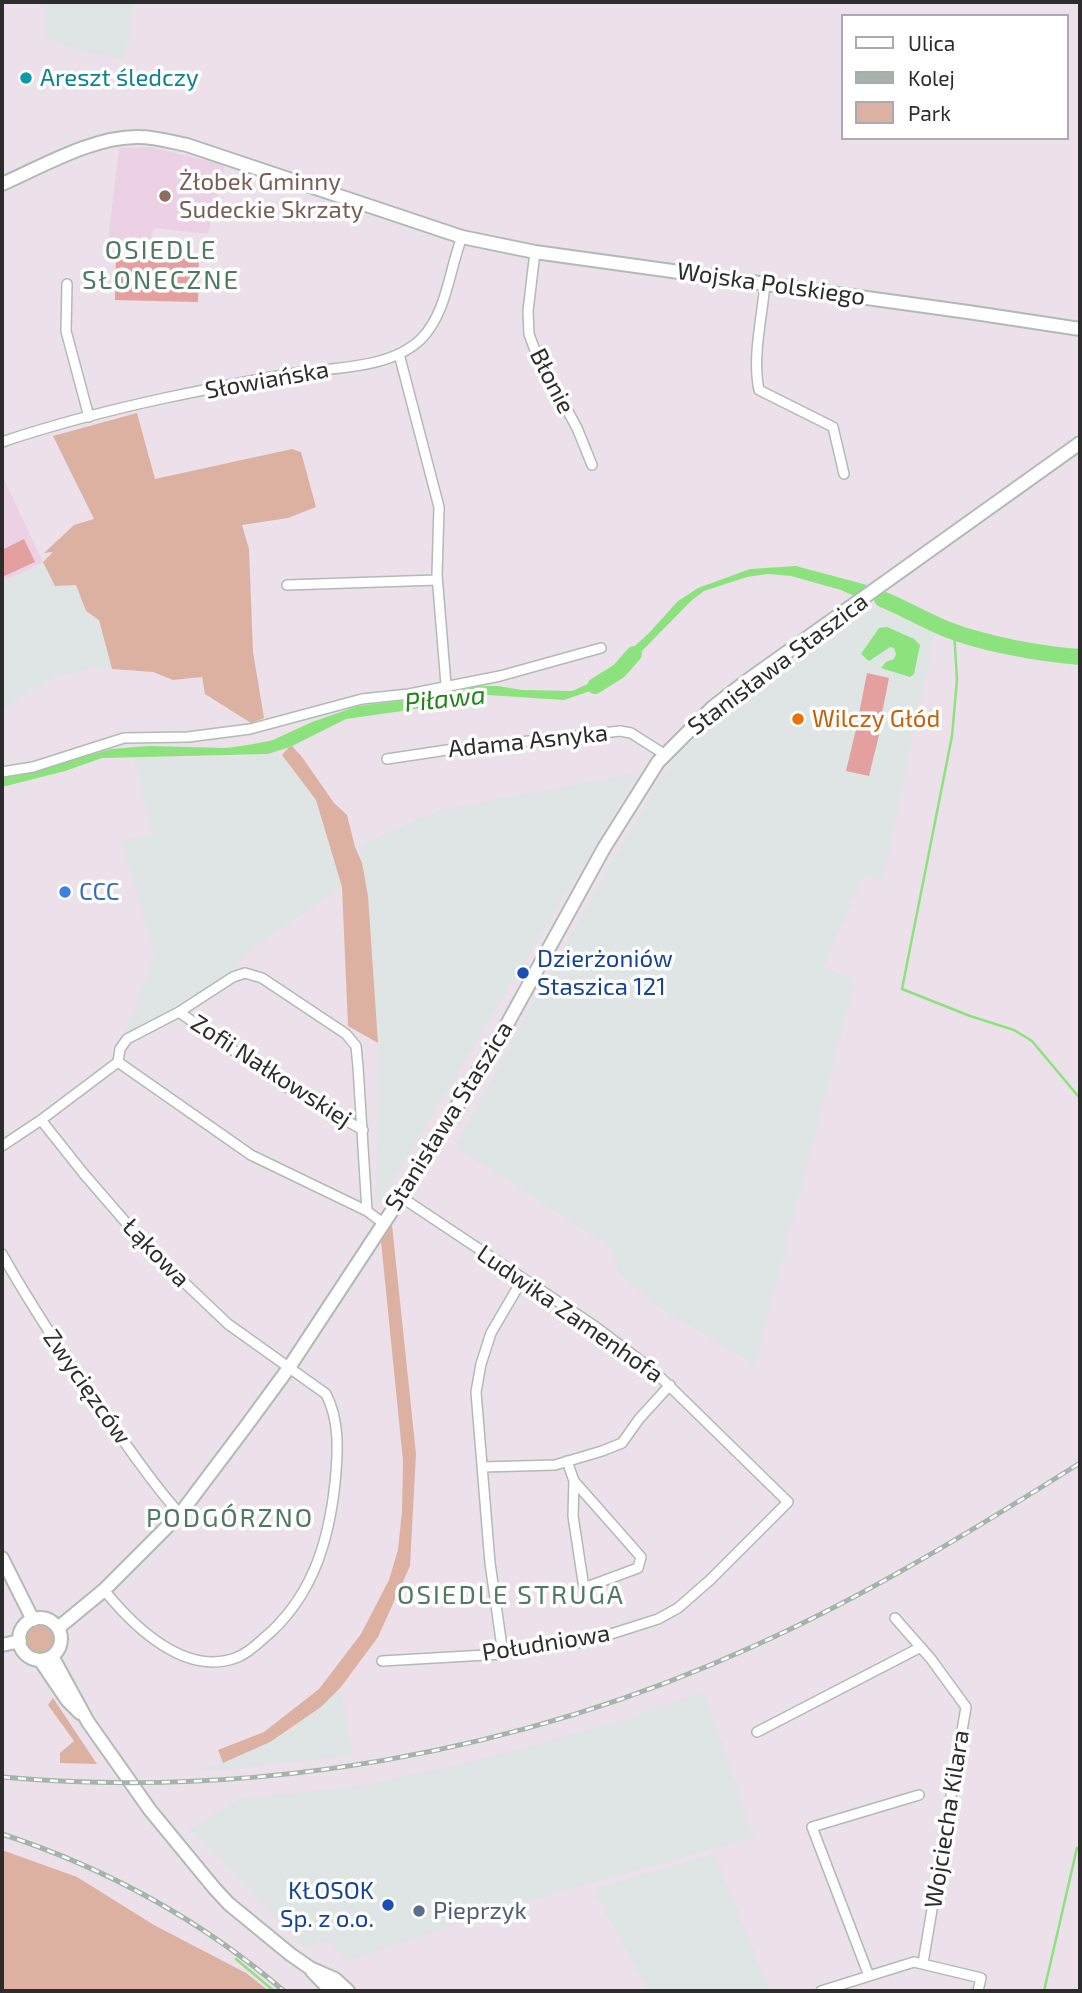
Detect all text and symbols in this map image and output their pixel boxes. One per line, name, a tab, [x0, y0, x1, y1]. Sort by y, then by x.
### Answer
legend	[841, 14, 1068, 140]
text: Ulica	[908, 30, 955, 55]
place label: Areszt śledczy	[40, 64, 199, 92]
text: Kolej	[908, 65, 955, 90]
marker: Areszt śledczy	[18, 70, 34, 86]
text: Park	[908, 100, 951, 125]
place label: Żłobek Gminny Sudeckie Skrzaty	[179, 168, 363, 224]
marker: Żłobek Gminny Sudeckie Skrzaty	[157, 188, 173, 204]
district label: OSIEDLE SŁONECZNE	[83, 234, 239, 296]
street label: Wojska Polskiego	[675, 257, 867, 311]
street label: Błonie	[523, 344, 581, 418]
street label: Słowiańska	[203, 355, 331, 405]
street label: Stanisława Staszica	[682, 587, 874, 741]
water label: Piława	[403, 679, 487, 719]
place label: Wilczy Głód	[812, 705, 940, 733]
marker: Wilczy Głód	[790, 711, 806, 727]
street label: Adama Asnyka	[447, 718, 609, 764]
place label: CCC	[79, 878, 120, 906]
marker: CCC	[57, 884, 73, 900]
place label: Dzierżoniów Staszica 121	[537, 945, 673, 1001]
marker: Dzierżoniów Staszica 121	[515, 965, 531, 981]
street label: Zofii Nałkowskiej	[185, 1008, 357, 1134]
street label: Stanisława Staszica	[379, 1016, 519, 1216]
street label: Łąkowa	[116, 1213, 196, 1293]
street label: Ludwika Zamenhofa	[471, 1239, 669, 1389]
street label: Zwycięzców	[37, 1324, 137, 1450]
district label: PODGÓRZNO	[147, 1502, 313, 1534]
district label: OSIEDLE STRUGA	[399, 1579, 623, 1611]
street label: Południowa	[480, 1619, 612, 1667]
street label: Wojciecha Kilara	[919, 1728, 975, 1910]
place label: KŁOSOK Sp. z o.o.	[280, 1877, 374, 1933]
marker: KŁOSOK Sp. z o.o.	[380, 1897, 396, 1913]
place label: Pieprzyk	[433, 1897, 527, 1925]
marker: Pieprzyk	[411, 1903, 427, 1919]

